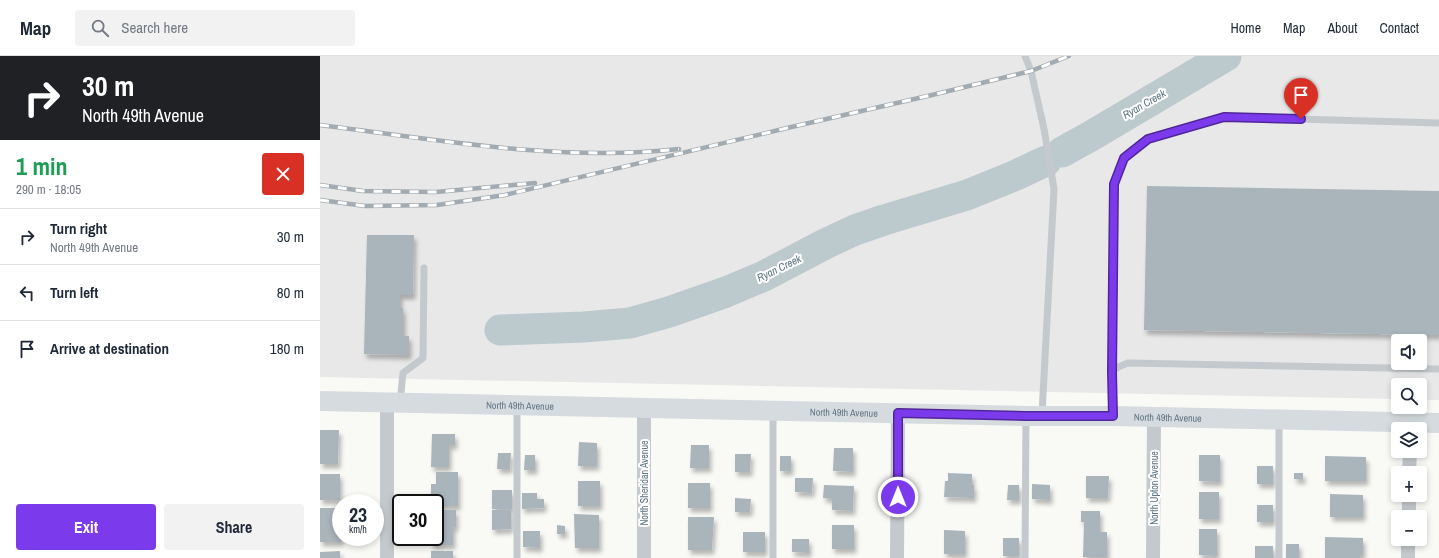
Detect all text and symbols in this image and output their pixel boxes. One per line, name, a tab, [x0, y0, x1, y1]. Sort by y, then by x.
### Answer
search box	[75, 10, 355, 46]
text: Map	[20, 15, 51, 41]
icon: search	[89, 17, 111, 39]
text: Search here	[121, 17, 188, 38]
text: Home	[1230, 19, 1261, 37]
text: Map	[1283, 19, 1305, 37]
text: About	[1327, 19, 1357, 37]
text: Contact	[1379, 19, 1419, 37]
text: 30 m	[82, 67, 134, 105]
icon: right	[16, 72, 68, 124]
pin	[1284, 78, 1318, 119]
icon: arrive	[1290, 84, 1312, 106]
water label: Ryan Creek	[1120, 86, 1169, 122]
text: North 49th Avenue	[82, 103, 204, 128]
text: 1 min	[16, 150, 67, 182]
button: close	[262, 153, 304, 195]
text: 290 m · 18:05	[16, 181, 81, 198]
text: Turn right	[50, 218, 107, 239]
icon: right	[16, 226, 38, 248]
text: 30 m	[277, 226, 304, 247]
text: North 49th Avenue	[50, 239, 138, 256]
water label: Ryan Creek	[755, 251, 804, 285]
icon: left	[16, 282, 38, 304]
text: Turn left	[50, 282, 98, 303]
text: 80 m	[277, 282, 304, 303]
map controls	[1391, 334, 1427, 546]
button: sound	[1391, 334, 1427, 370]
icon: arrive	[16, 338, 38, 360]
text: Arrive at destination	[50, 338, 169, 359]
text: 180 m	[270, 338, 304, 359]
button: search	[1391, 378, 1427, 414]
street label: North 49th Avenue	[486, 399, 554, 413]
street label: North 49th Avenue	[810, 405, 878, 420]
street label: North 49th Avenue	[1134, 410, 1202, 425]
button: layers	[1391, 422, 1427, 458]
street label: North Sheridan Avenue	[638, 440, 651, 526]
street label: North Upton Avenue	[1148, 451, 1161, 525]
button: +	[1391, 466, 1427, 502]
position arrow	[877, 476, 919, 518]
speed limit sign: 30	[392, 494, 444, 546]
text: 23	[349, 501, 367, 528]
button: Exit	[16, 504, 156, 550]
button: Share	[164, 504, 304, 550]
button: −	[1391, 510, 1427, 546]
text: km/h	[349, 523, 367, 536]

